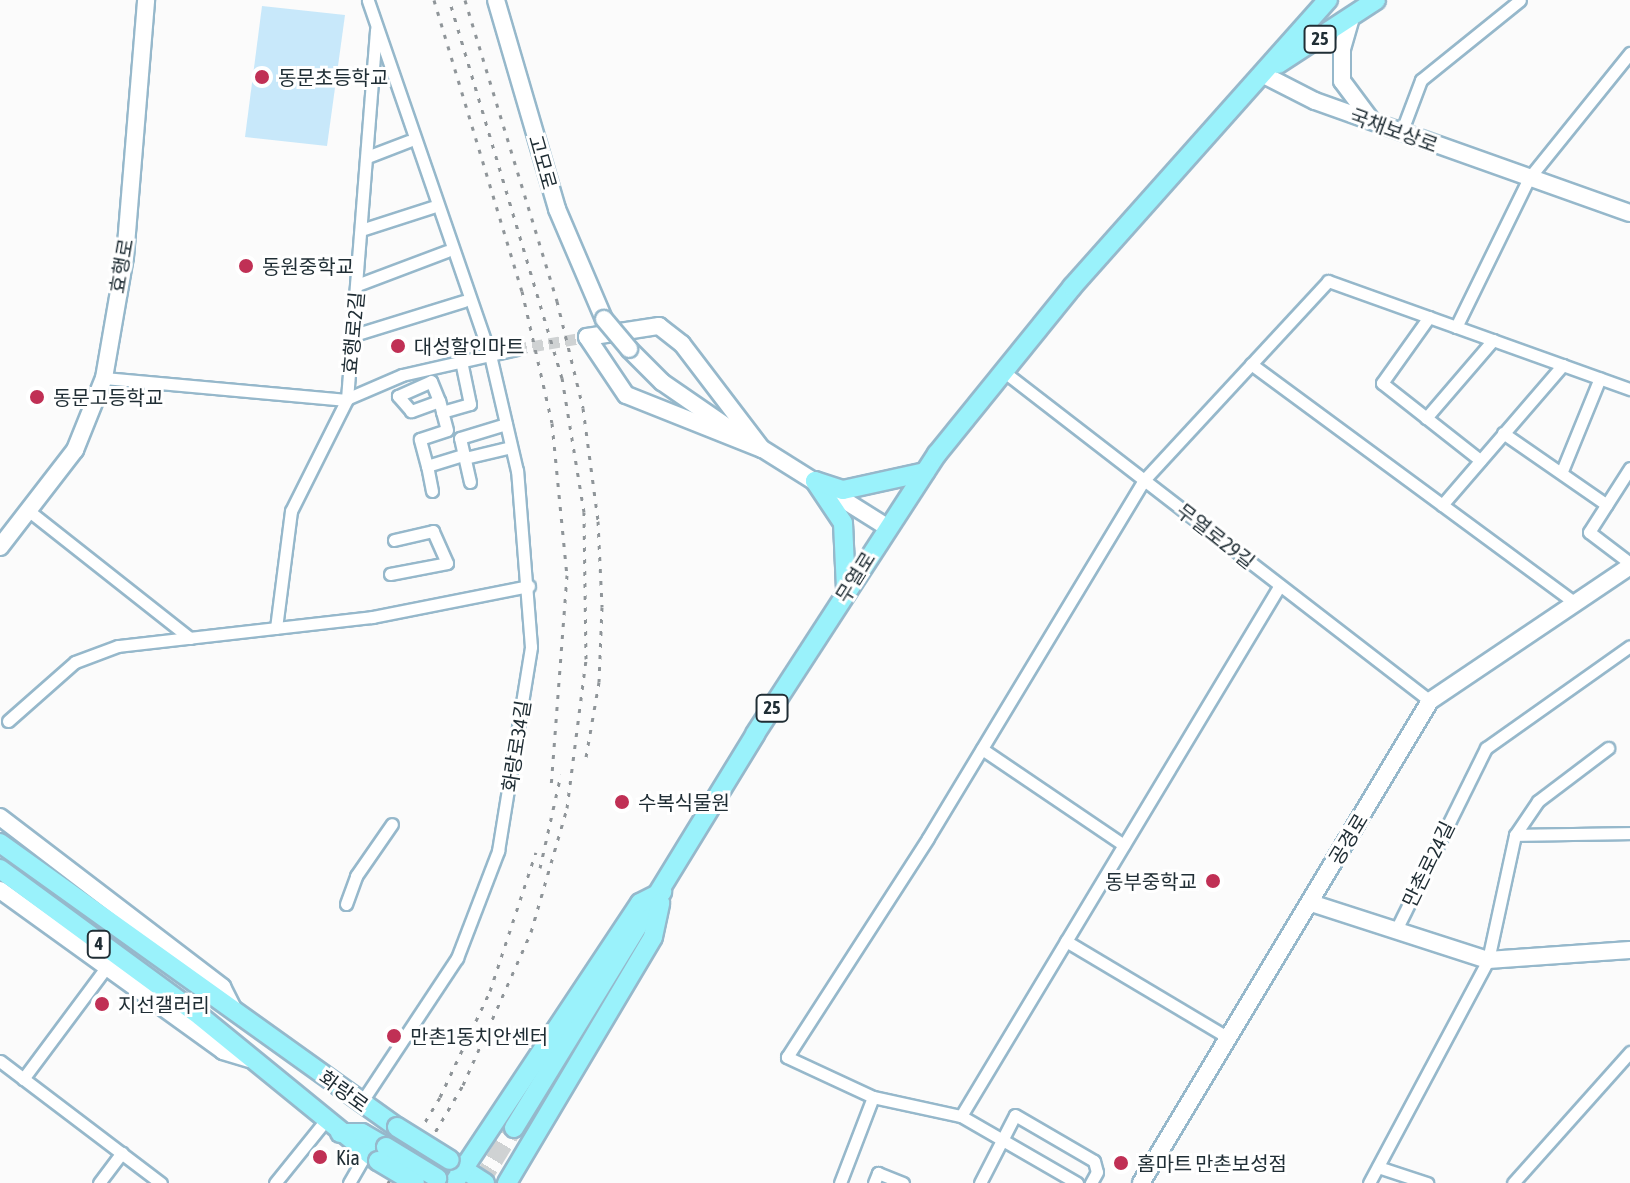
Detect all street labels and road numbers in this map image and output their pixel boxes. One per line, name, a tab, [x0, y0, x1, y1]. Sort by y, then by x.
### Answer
road number: 25	[1302, 25, 1338, 53]
street label: 국채보상로	[1347, 103, 1441, 157]
street label: 고모로	[524, 132, 562, 192]
street label: 효행로	[104, 237, 138, 295]
street label: 효행로2길	[337, 291, 369, 375]
street label: 무열로29길	[1172, 498, 1260, 574]
street label: 무열로	[830, 547, 880, 607]
road number: 25	[754, 694, 790, 722]
street label: 화랑로34길	[497, 698, 535, 794]
street label: 공경로	[1323, 809, 1373, 869]
street label: 만촌로24길	[1397, 817, 1459, 911]
road number: 4	[85, 930, 113, 958]
street label: 화랑로	[315, 1065, 373, 1117]

